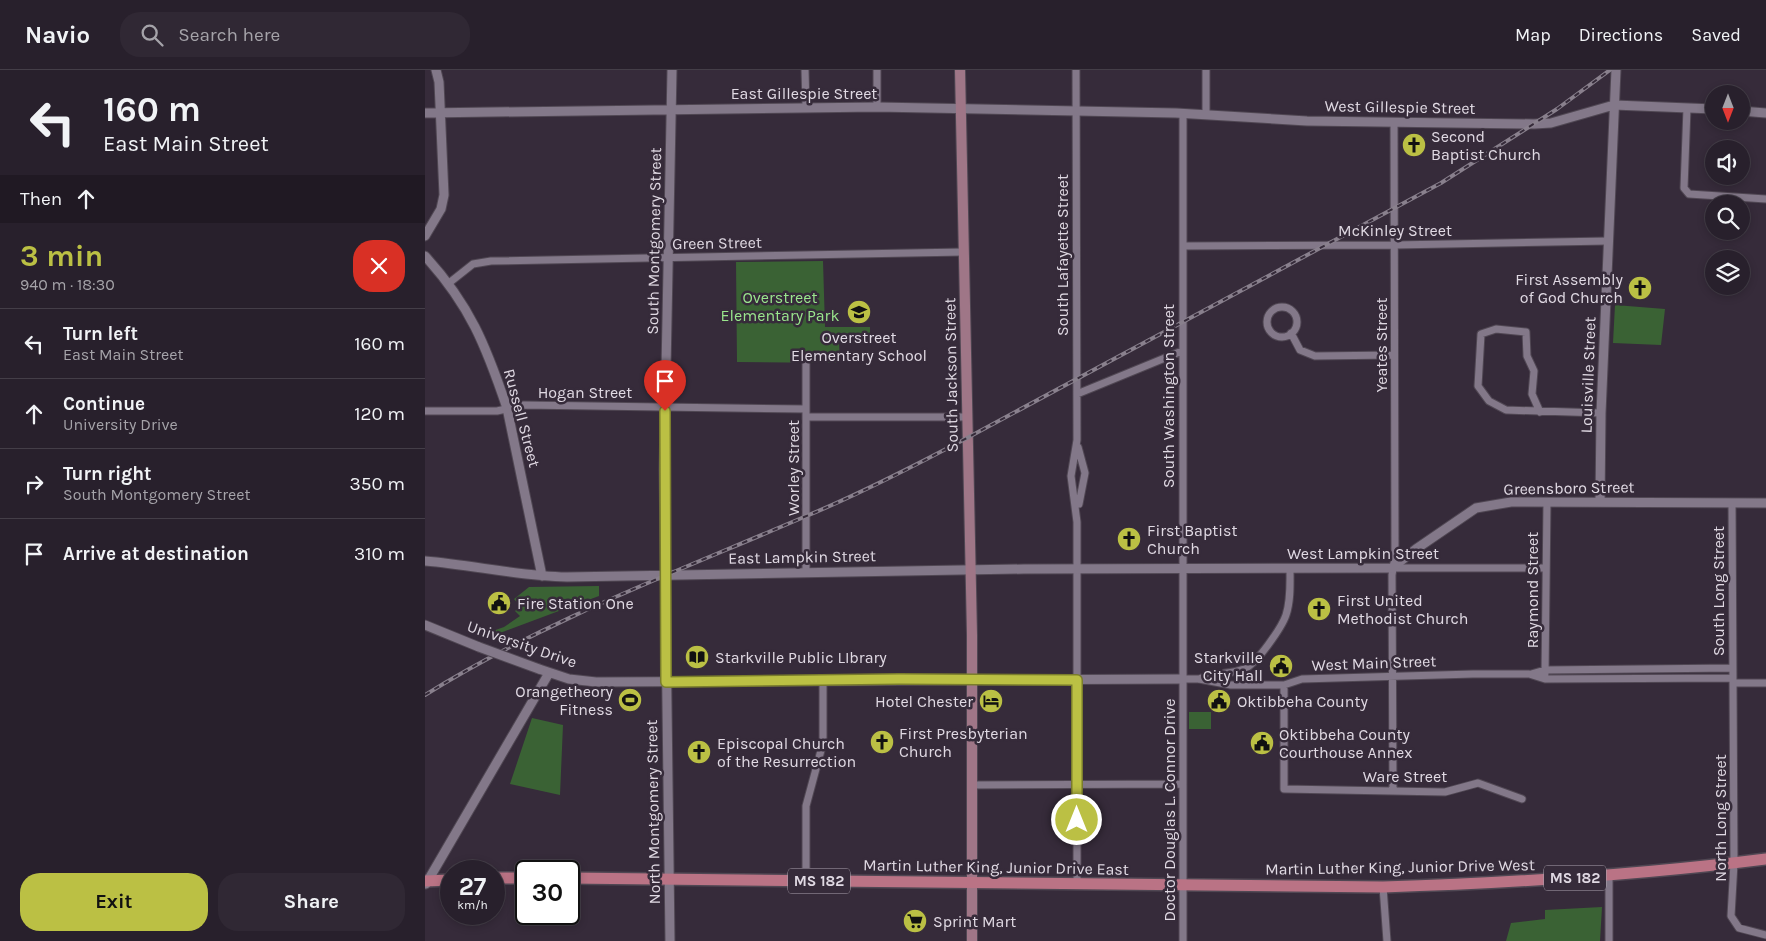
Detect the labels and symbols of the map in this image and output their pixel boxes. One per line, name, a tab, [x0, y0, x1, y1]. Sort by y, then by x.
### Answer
street label: East Gillespie Street	[731, 84, 877, 103]
north arrow	[1705, 85, 1750, 130]
street label: West Gillespie Street	[1324, 96, 1476, 118]
place label: Second Baptist Church	[1431, 127, 1541, 164]
church icon: Second Baptist Church	[1401, 132, 1427, 158]
street label: South Montgomery Street	[643, 147, 665, 335]
street label: South Lafayette Street	[1053, 174, 1072, 336]
street label: McKinley Street	[1338, 221, 1452, 240]
street label: Green Street	[672, 233, 762, 253]
place label: First Assembly of God Church	[1515, 270, 1624, 307]
church icon: First Assembly of God Church	[1627, 275, 1653, 301]
park label: Overstreet Elementary Park	[721, 288, 839, 325]
street label: Yeates Street	[1372, 297, 1391, 393]
street label: South Jackson Street	[940, 298, 962, 452]
school or university icon: Overstreet Elementary School	[846, 299, 872, 325]
street label: South Washington Street	[1159, 304, 1178, 488]
street label: Louisville Street	[1576, 316, 1600, 434]
place label: Overstreet Elementary School	[791, 328, 927, 365]
pin	[644, 360, 686, 411]
street label: Russell Street	[500, 367, 544, 469]
street label: Hogan Street	[538, 383, 632, 402]
street label: Worley Street	[784, 420, 803, 516]
street label: Greensboro Street	[1503, 477, 1635, 499]
place label: First Baptist Church	[1147, 521, 1237, 558]
church icon: First Baptist Church	[1116, 526, 1142, 552]
street label: South Long Street	[1709, 526, 1728, 656]
street label: Raymond Street	[1523, 532, 1542, 648]
street label: West Lampkin Street	[1287, 544, 1439, 563]
street label: East Lampkin Street	[728, 546, 876, 568]
public building icon: Fire Station One	[486, 590, 512, 616]
place label: First United Methodist Church	[1337, 591, 1469, 628]
place label: Fire Station One	[517, 594, 634, 613]
church icon: First United Methodist Church	[1306, 596, 1332, 622]
street label: University Drive	[465, 616, 579, 672]
library icon: Starkville Public LIbrary	[684, 644, 710, 670]
place label: Starkville Public LIbrary	[715, 648, 887, 667]
place label: Starkville City Hall	[1194, 648, 1263, 685]
street label: West Main Street	[1311, 651, 1437, 675]
public building icon: Starkville City Hall	[1268, 653, 1294, 679]
place label: Orangetheory Fitness	[515, 682, 614, 719]
sports icon: Orangetheory Fitness	[617, 687, 643, 713]
hotel icon: Hotel Chester	[978, 688, 1004, 714]
public building icon: Oktibbeha County	[1206, 688, 1232, 714]
place label: Hotel Chester	[875, 692, 973, 711]
place label: Oktibbeha County	[1237, 692, 1368, 711]
street label: Doctor Douglas L. Connor Drive	[1160, 698, 1179, 922]
street label: North Montgomery Street	[642, 719, 664, 905]
place label: First Presbyterian Church	[899, 724, 1028, 761]
place label: Oktibbeha County Courthouse Annex	[1279, 725, 1412, 762]
church icon: First Presbyterian Church	[869, 729, 895, 755]
public building icon: Oktibbeha County Courthouse Annex	[1249, 730, 1275, 756]
place label: Episcopal Church of the Resurrection	[717, 734, 856, 771]
church icon: Episcopal Church of the Resurrection	[686, 739, 712, 765]
street label: North Long Street	[1711, 754, 1730, 882]
street label: Ware Street	[1363, 767, 1447, 786]
position arrow	[1050, 793, 1102, 845]
street label: Martin Luther King, Junior Drive East	[863, 855, 1129, 879]
street label: Martin Luther King, Junior Drive West	[1265, 855, 1535, 879]
speed limit sign: 30	[515, 860, 580, 925]
road number: MS 182	[1544, 866, 1606, 890]
road number: MS 182	[788, 868, 850, 894]
supermarket icon: Sprint Mart	[902, 908, 928, 934]
place label: Sprint Mart	[933, 912, 1016, 931]

